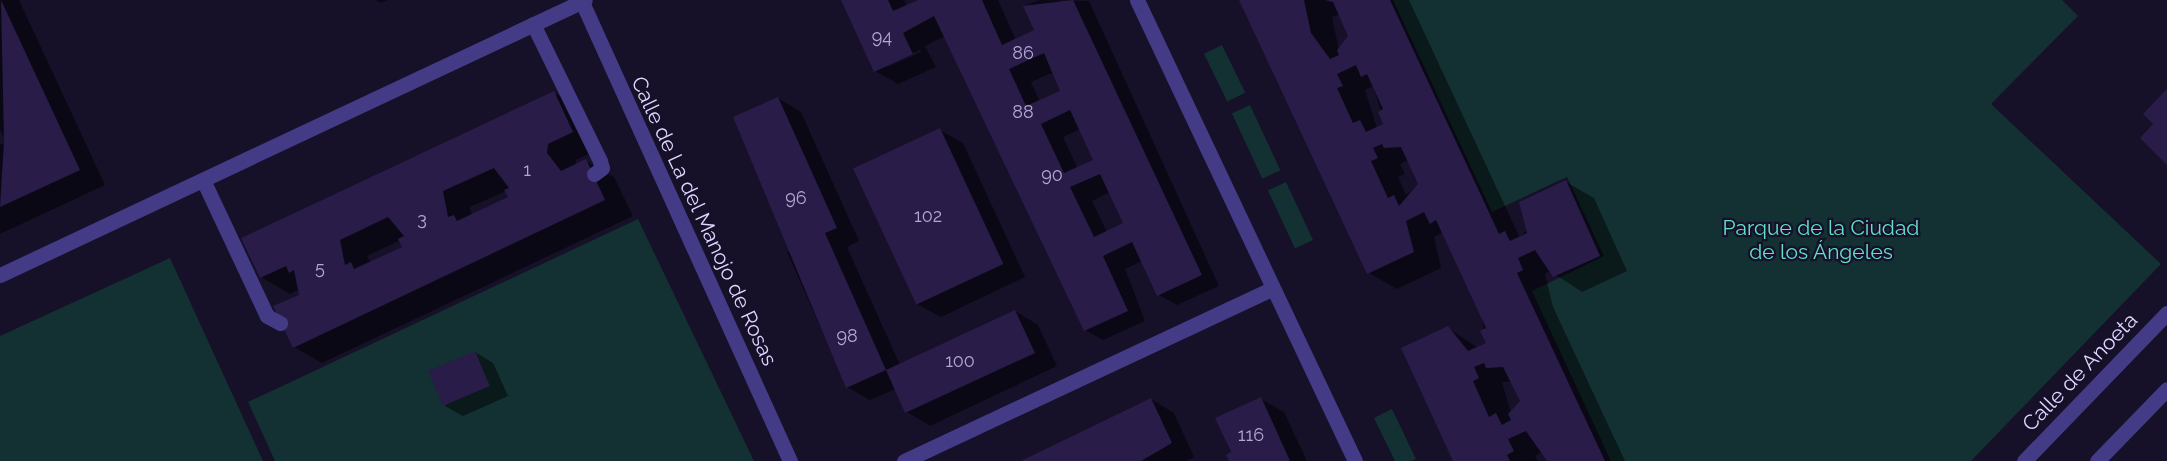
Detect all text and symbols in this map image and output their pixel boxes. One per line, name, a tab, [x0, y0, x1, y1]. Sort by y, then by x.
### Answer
house number: 94	[872, 26, 892, 48]
house number: 86	[1012, 42, 1034, 64]
street label: Calle de La del Manojo de Rosas	[626, 72, 782, 370]
house number: 88	[1012, 101, 1034, 123]
house number: 1	[523, 159, 531, 181]
house number: 90	[1041, 164, 1063, 186]
house number: 96	[785, 187, 807, 209]
house number: 102	[914, 205, 942, 227]
house number: 3	[417, 208, 427, 230]
park label: Parque de la Ciudad de los Ángeles	[1723, 215, 1919, 265]
house number: 5	[315, 257, 325, 279]
street label: Calle de Anoeta	[2017, 307, 2143, 437]
house number: 98	[836, 325, 858, 347]
house number: 100	[945, 350, 975, 372]
house number: 116	[1238, 424, 1264, 446]

